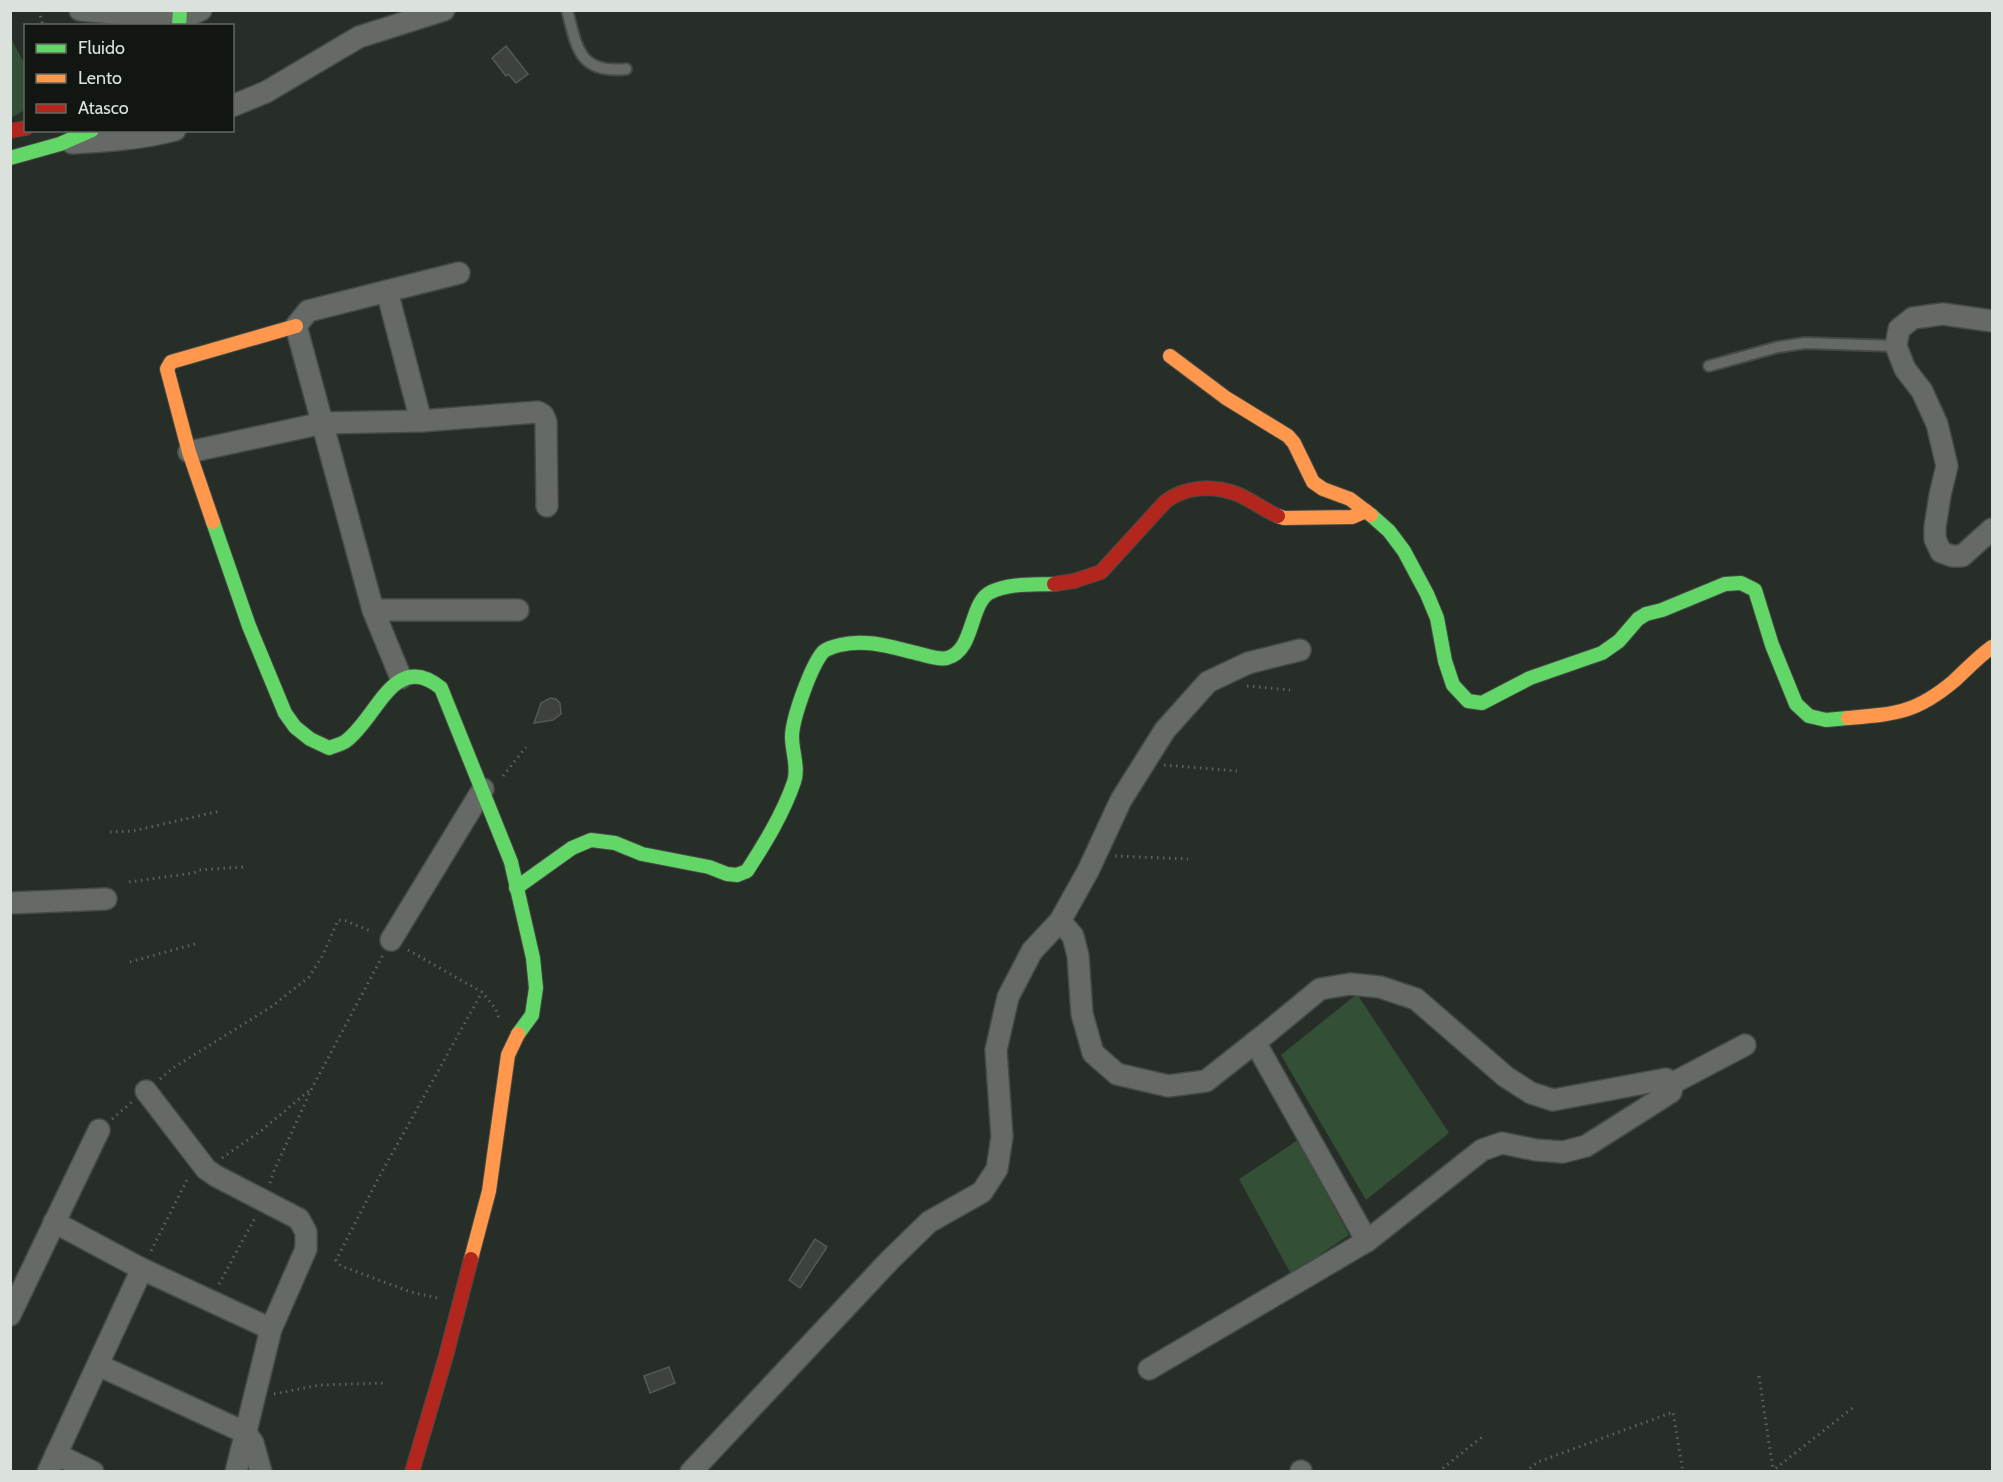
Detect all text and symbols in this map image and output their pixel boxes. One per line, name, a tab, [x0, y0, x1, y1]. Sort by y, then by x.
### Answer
legend	[24, 24, 234, 132]
text: Fluido	[78, 37, 125, 59]
text: Lento	[78, 67, 122, 89]
text: Atasco	[78, 97, 129, 119]

